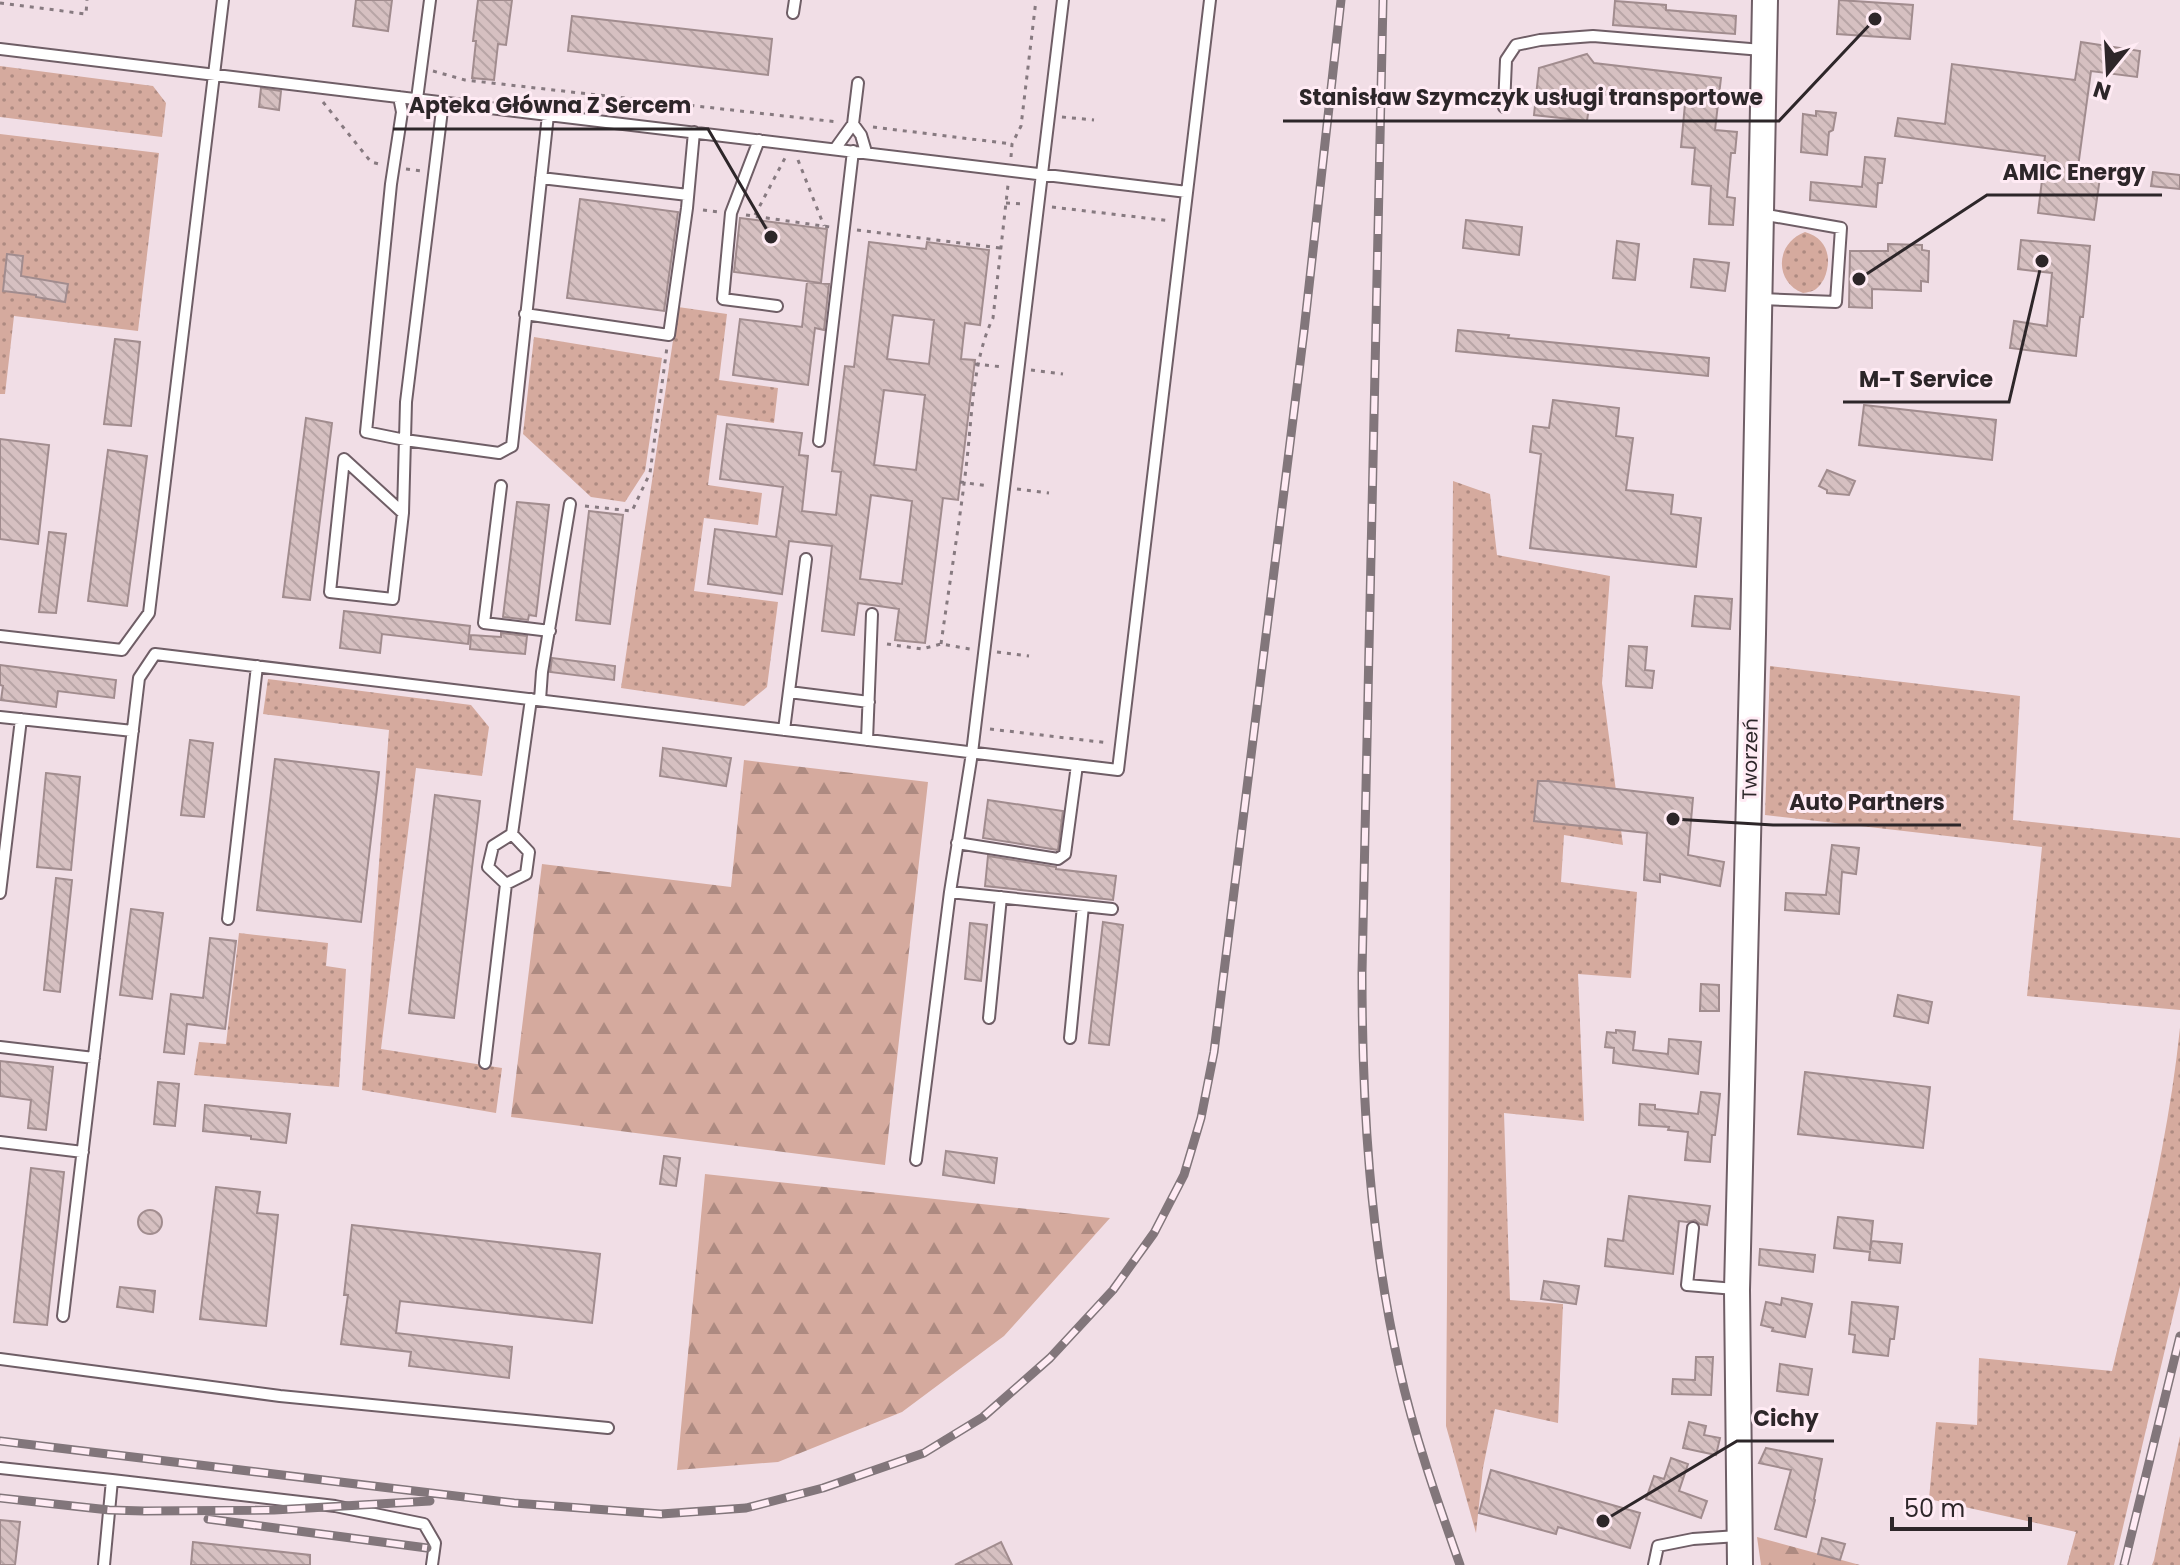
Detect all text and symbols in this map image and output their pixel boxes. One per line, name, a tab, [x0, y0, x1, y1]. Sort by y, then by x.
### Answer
north arrow	[2068, 32, 2148, 112]
text: N	[2089, 73, 2115, 108]
callout: Stanisław Szymczyk usługi transportowe	[1283, 75, 1779, 121]
text: Stanisław Szymczyk usługi transportowe	[1299, 82, 1763, 113]
callout: Apteka Główna Z Sercem	[393, 83, 708, 129]
text: Apteka Główna Z Sercem	[409, 90, 691, 121]
callout: AMIC Energy	[1987, 149, 2162, 195]
text: AMIC Energy	[2003, 157, 2146, 188]
callout: M-T Service	[1843, 356, 2009, 402]
text: M-T Service	[1859, 364, 1993, 395]
street label: Tworzeń	[1735, 718, 1765, 800]
callout: Auto Partners	[1773, 779, 1961, 825]
text: Auto Partners	[1789, 787, 1945, 818]
callout: Cichy	[1737, 1395, 1834, 1441]
text: Cichy	[1753, 1403, 1819, 1434]
scale bar	[1892, 1481, 2030, 1531]
text: 50 m	[1904, 1492, 1965, 1525]

